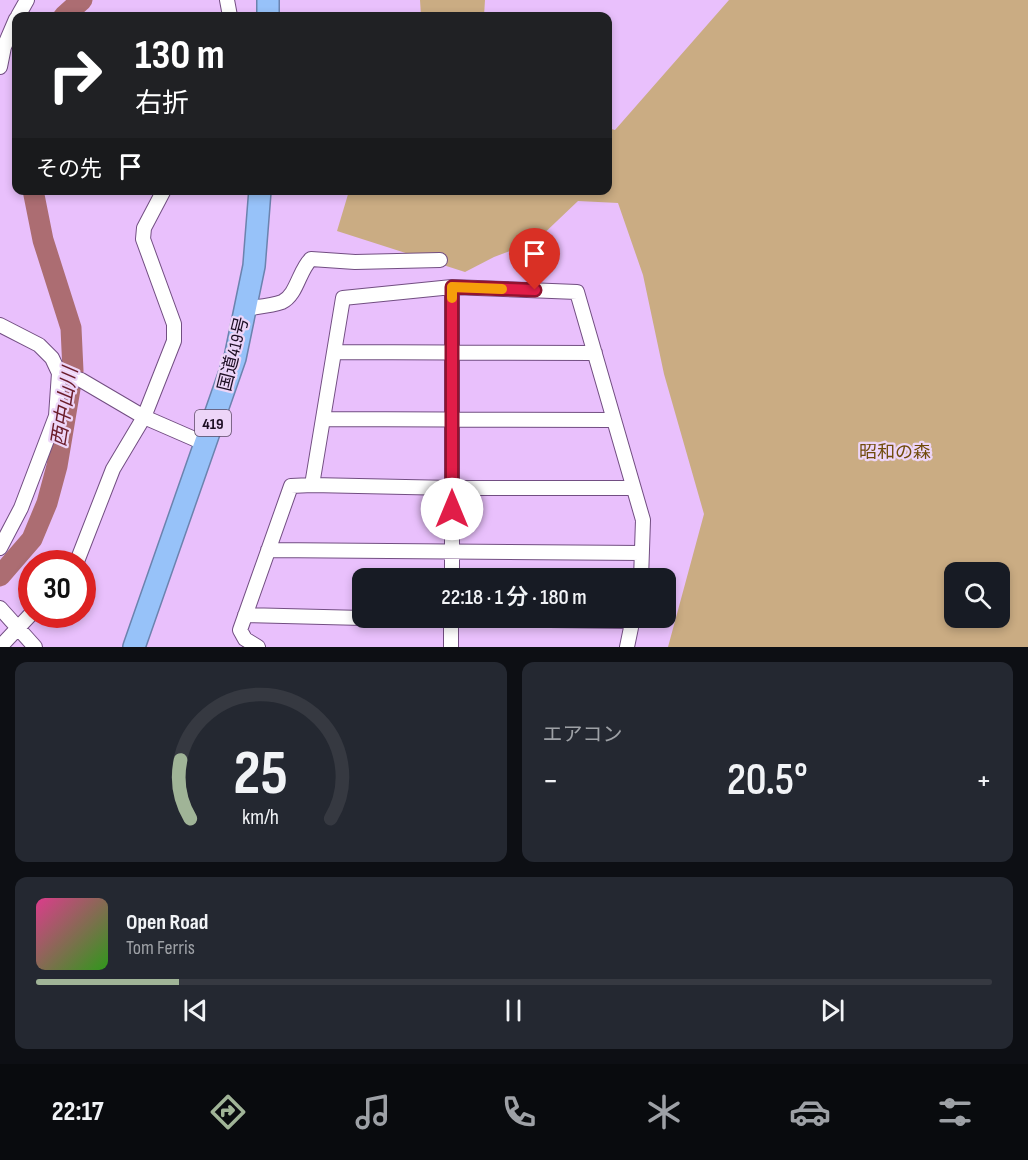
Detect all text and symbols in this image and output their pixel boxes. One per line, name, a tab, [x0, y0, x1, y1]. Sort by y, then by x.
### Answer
text: 130 m	[135, 30, 225, 81]
icon: right	[36, 36, 114, 114]
text: 右折	[135, 88, 189, 120]
icon: arrive	[114, 150, 147, 183]
text: その先	[36, 156, 102, 183]
pin	[509, 228, 560, 290]
icon: arrive	[518, 237, 551, 270]
street label: 国道419号	[214, 315, 253, 393]
water label: 西中山川	[47, 364, 83, 449]
road number: 419	[195, 410, 231, 436]
park label: 昭和の森	[859, 442, 931, 463]
position arrow	[420, 477, 484, 541]
speed limit sign: 30	[18, 550, 96, 628]
map controls	[944, 562, 1010, 628]
button: search	[944, 562, 1010, 628]
text: 22:18 · 1 分 · 180 m	[441, 584, 587, 611]
text: エアコン	[543, 723, 623, 747]
text: 25	[233, 737, 288, 812]
text: 20.5°	[727, 753, 808, 808]
text: −	[543, 761, 559, 801]
text: +	[976, 761, 992, 801]
text: km/h	[242, 805, 279, 830]
text: Open Road	[126, 909, 208, 936]
text: Tom Ferris	[126, 936, 195, 960]
icon: previous	[179, 994, 212, 1027]
icon: pause	[497, 994, 530, 1027]
icon: next	[816, 994, 849, 1027]
icon: directions	[207, 1091, 249, 1133]
icon: music	[352, 1091, 394, 1133]
icon: phone	[498, 1091, 540, 1133]
icon: climate	[643, 1091, 685, 1133]
icon: car	[789, 1091, 831, 1133]
icon: filters	[934, 1091, 976, 1133]
text: 22:17	[52, 1096, 104, 1128]

